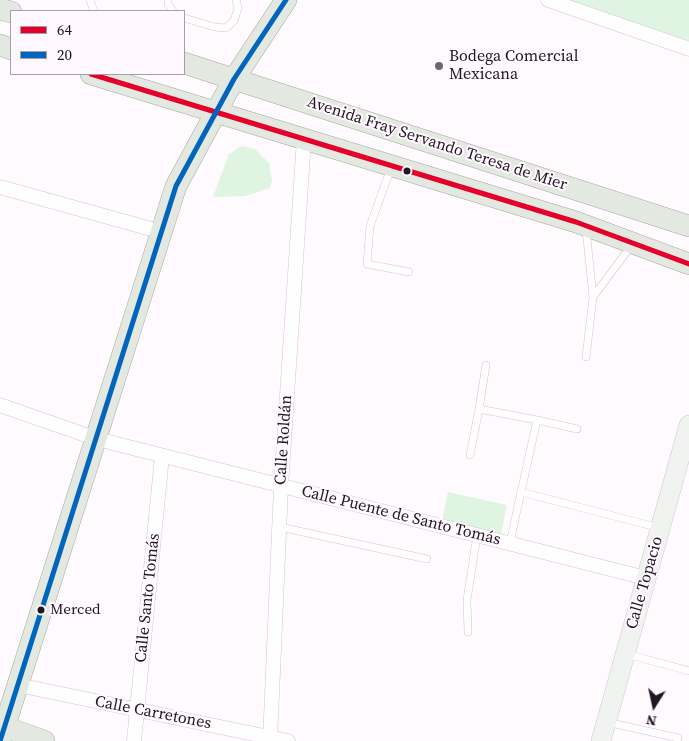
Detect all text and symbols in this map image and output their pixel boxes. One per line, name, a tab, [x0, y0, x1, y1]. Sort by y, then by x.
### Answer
legend	[10, 10, 185, 75]
text: 64	[57, 19, 72, 40]
text: 20	[57, 44, 72, 65]
place label: Bodega Comercial Mexicana	[449, 47, 578, 85]
marker: Bodega Comercial Mexicana	[433, 60, 445, 72]
street label: Avenida Fray Servando Teresa de Mier	[305, 93, 569, 195]
unlabelled marker	[402, 166, 412, 176]
street label: Calle Roldán	[271, 394, 297, 486]
street label: Calle Puente de Santo Tomás	[299, 482, 503, 550]
street label: Calle Santo Tomás	[132, 532, 164, 664]
street label: Calle Topacio	[623, 534, 667, 632]
place label: Merced	[50, 601, 101, 619]
marker: Merced	[36, 605, 46, 615]
north arrow	[629, 681, 679, 731]
street label: Calle Carretones	[93, 692, 213, 734]
text: N	[645, 710, 658, 732]

